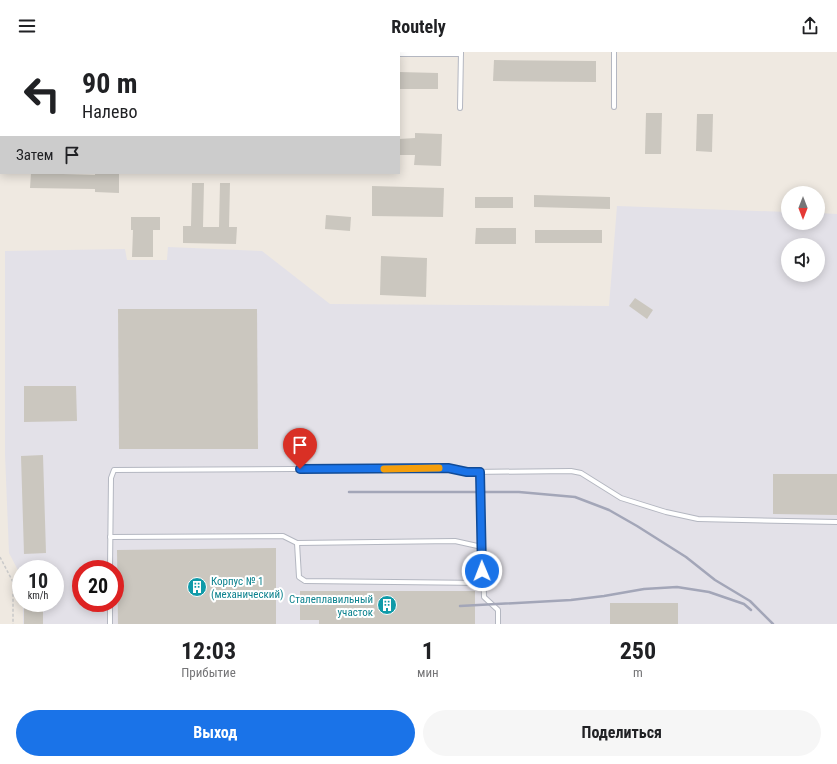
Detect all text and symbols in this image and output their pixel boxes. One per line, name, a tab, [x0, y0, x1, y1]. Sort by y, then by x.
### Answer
icon: menu	[16, 15, 38, 37]
icon: share	[799, 15, 821, 37]
text: Routely	[391, 16, 446, 37]
text: 90 m	[82, 67, 138, 100]
icon: left	[16, 68, 68, 120]
text: Налево	[82, 101, 138, 122]
icon: arrive	[61, 144, 83, 166]
text: Затем	[16, 146, 53, 164]
north arrow	[781, 186, 825, 230]
map controls	[781, 186, 825, 282]
button: sound	[781, 238, 825, 282]
pin	[283, 428, 317, 469]
icon: arrive	[289, 434, 311, 456]
position arrow	[461, 550, 503, 592]
speed limit sign: 20	[72, 560, 124, 612]
text: 10	[28, 569, 48, 593]
place label: Корпус № 1 (механический)	[211, 575, 284, 601]
building icon: Корпус № 1 (механический)	[186, 576, 208, 598]
text: km/h	[28, 590, 48, 601]
place label: Сталеплавильный участок	[289, 593, 374, 619]
building icon: Сталеплавильный участок	[376, 594, 398, 616]
text: 12:03	[181, 637, 236, 665]
text: 1	[422, 637, 434, 665]
text: 250	[620, 637, 656, 665]
text: Прибытие	[181, 665, 236, 680]
text: мин	[417, 665, 439, 680]
text: m	[633, 665, 643, 680]
button: Выход	[16, 710, 415, 756]
button: Поделиться	[423, 710, 821, 756]

